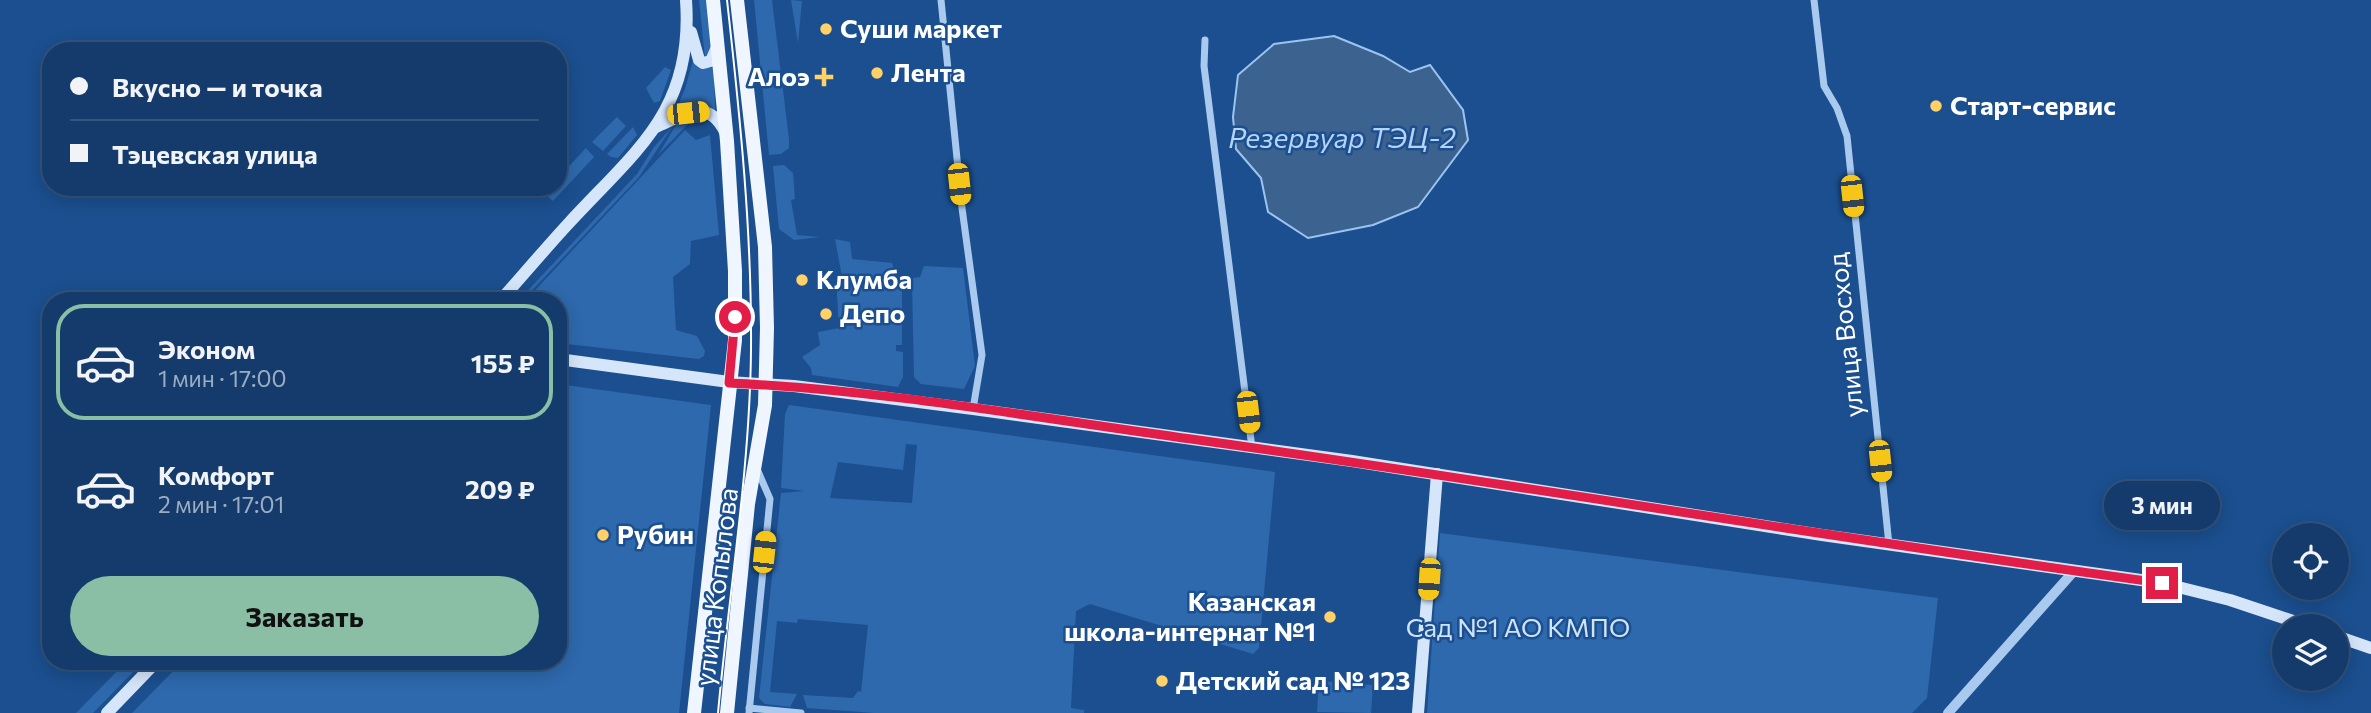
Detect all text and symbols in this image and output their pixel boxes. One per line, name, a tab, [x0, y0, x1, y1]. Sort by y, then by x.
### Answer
place label: Суши маркет	[840, 12, 1003, 43]
marker: Суши маркет	[818, 21, 834, 37]
place label: Лента	[891, 56, 966, 87]
place label: Алоэ	[747, 60, 810, 91]
marker: Лента	[869, 65, 885, 81]
marker: Алоэ	[816, 69, 832, 85]
text: Вкусно — и точка	[112, 71, 323, 102]
place label: Старт-сервис	[1950, 89, 2116, 120]
marker: Старт-сервис	[1928, 98, 1944, 114]
car	[667, 100, 710, 126]
water label: Резервуар ТЭЦ-2	[1228, 120, 1456, 154]
text: Тэцевская улица	[112, 138, 318, 169]
car	[947, 162, 972, 206]
car	[1840, 174, 1865, 218]
street label: улица Восход	[1820, 251, 1869, 419]
place label: Клумба	[816, 263, 912, 294]
marker: Клумба	[794, 272, 810, 288]
place label: Депо	[840, 297, 905, 328]
route start	[719, 301, 751, 333]
marker: Депо	[818, 306, 834, 322]
icon: car	[74, 331, 137, 394]
text: Эконом	[158, 333, 255, 364]
text: 155 ₽	[471, 347, 535, 378]
text: 1 мин · 17:00	[158, 364, 287, 392]
car	[1236, 390, 1261, 434]
car	[1868, 439, 1893, 483]
icon: car	[74, 457, 137, 520]
text: Комфорт	[158, 459, 274, 490]
text: 209 ₽	[465, 473, 535, 504]
callout: 3 мин	[2104, 482, 2220, 530]
street label: улица Копылова	[688, 486, 743, 688]
text: 2 мин · 17:01	[158, 490, 284, 518]
text: 3 мин	[2131, 491, 2193, 519]
place label: Рубин	[617, 518, 694, 549]
map controls	[2272, 523, 2349, 691]
button: locate	[2272, 523, 2349, 600]
marker: Рубин	[595, 527, 611, 543]
car	[752, 530, 777, 574]
car	[1418, 557, 1441, 601]
route end	[2146, 567, 2178, 599]
button: Заказать	[70, 576, 539, 656]
place label: Казанская школа-интернат №1	[1064, 585, 1316, 646]
marker: Казанская школа-интернат №1	[1322, 609, 1338, 625]
park label: Сад №1 АО КМПО	[1406, 611, 1630, 642]
button: layers	[2272, 614, 2349, 691]
place label: Детский сад № 123	[1176, 664, 1410, 695]
marker: Детский сад № 123	[1154, 673, 1170, 689]

